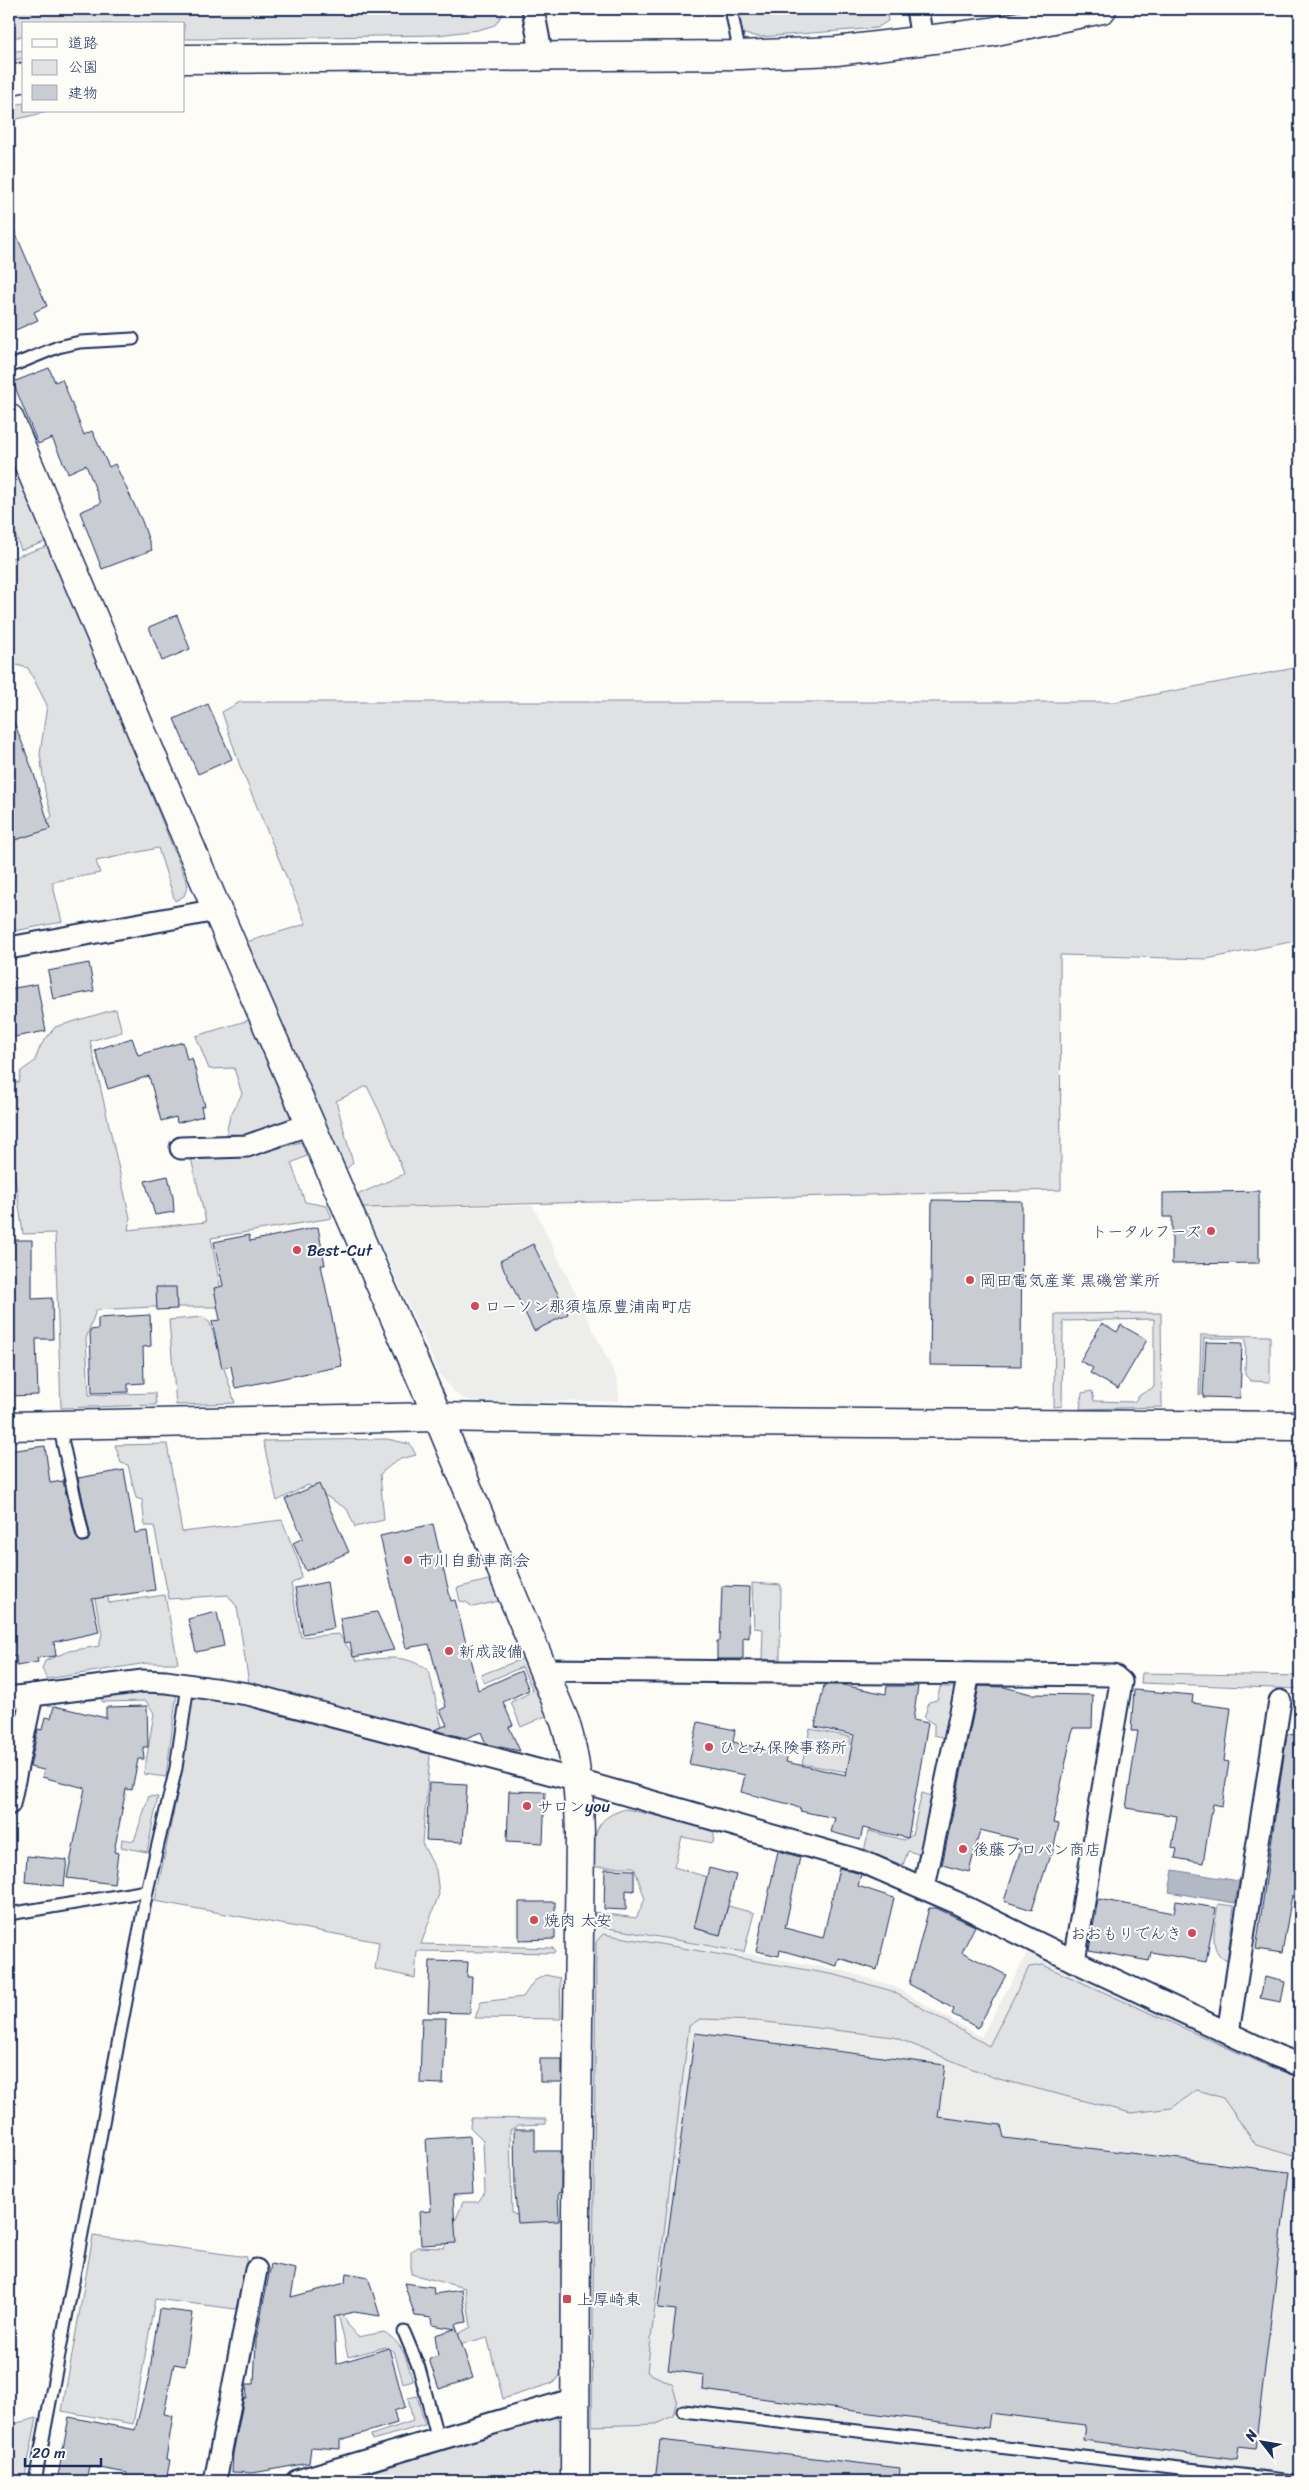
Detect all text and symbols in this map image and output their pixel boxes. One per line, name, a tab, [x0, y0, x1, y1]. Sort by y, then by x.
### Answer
legend	[22, 22, 185, 112]
text: 道路	[68, 30, 98, 56]
text: 公園	[68, 54, 98, 80]
text: 建物	[68, 80, 98, 106]
place label: トータルフーズ	[1091, 1217, 1201, 1246]
marker: トータルフーズ	[1205, 1225, 1217, 1237]
place label: Best-Cut	[307, 1236, 373, 1265]
marker: Best-Cut	[291, 1244, 303, 1256]
place label: 岡田電気産業 黒磯営業所	[980, 1266, 1160, 1295]
marker: 岡田電気産業 黒磯営業所	[964, 1274, 976, 1286]
place label: ローソン那須塩原豊浦南町店	[485, 1292, 693, 1321]
marker: ローソン那須塩原豊浦南町店	[469, 1300, 481, 1312]
place label: 市川自動車商会	[418, 1546, 530, 1575]
marker: 市川自動車商会	[402, 1554, 414, 1566]
place label: 新成設備	[459, 1637, 523, 1666]
marker: 新成設備	[443, 1645, 455, 1657]
place label: ひとみ保険事務所	[719, 1733, 847, 1762]
marker: ひとみ保険事務所	[703, 1741, 715, 1753]
place label: サロンyou	[537, 1792, 610, 1821]
marker: サロンyou	[521, 1800, 533, 1812]
place label: 後藤プロパン商店	[973, 1835, 1101, 1864]
marker: 後藤プロパン商店	[957, 1843, 969, 1855]
place label: 焼肉 太安	[544, 1906, 612, 1935]
marker: 焼肉 太安	[528, 1914, 540, 1926]
place label: おおもりでんき	[1070, 1919, 1182, 1948]
marker: おおもりでんき	[1186, 1927, 1198, 1939]
place label: 上厚崎東	[577, 2285, 641, 2314]
marker: 上厚崎東	[561, 2293, 573, 2305]
north arrow	[1236, 2418, 1286, 2468]
text: N	[1238, 2425, 1265, 2447]
scale bar	[25, 2435, 101, 2467]
text: 20 m	[32, 2440, 66, 2466]

